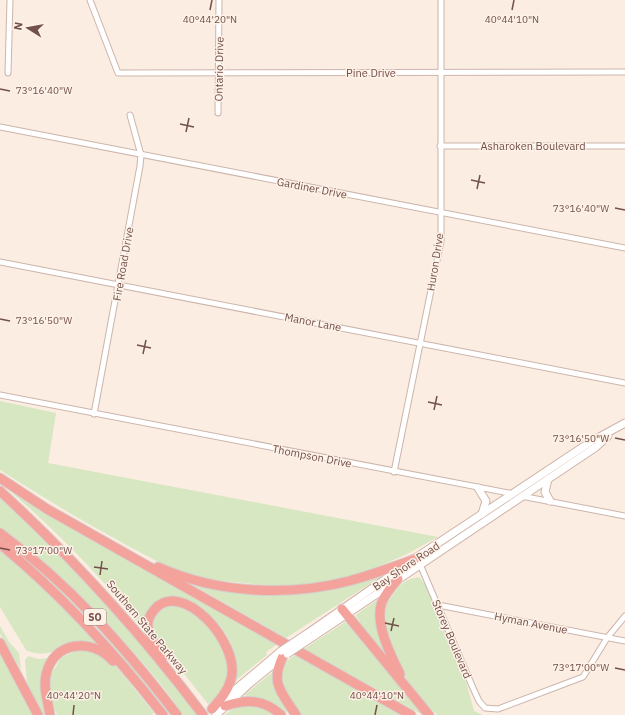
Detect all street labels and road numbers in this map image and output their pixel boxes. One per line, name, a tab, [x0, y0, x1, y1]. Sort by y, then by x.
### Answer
street label: Ontario Drive	[211, 36, 227, 102]
street label: Pine Drive	[346, 66, 396, 80]
street label: Asharoken Boulevard	[480, 139, 586, 153]
street label: Gardiner Drive	[276, 174, 348, 202]
street label: Fire Road Drive	[110, 226, 136, 302]
street label: Huron Drive	[424, 232, 446, 292]
street label: Manor Lane	[283, 310, 343, 334]
street label: Thompson Drive	[271, 441, 353, 471]
street label: Bay Shore Road	[370, 538, 442, 594]
street label: Southern State Parkway	[104, 577, 191, 677]
street label: Storey Boulevard	[429, 597, 475, 681]
road number: SO	[84, 609, 106, 625]
street label: Hyman Avenue	[493, 609, 569, 637]

